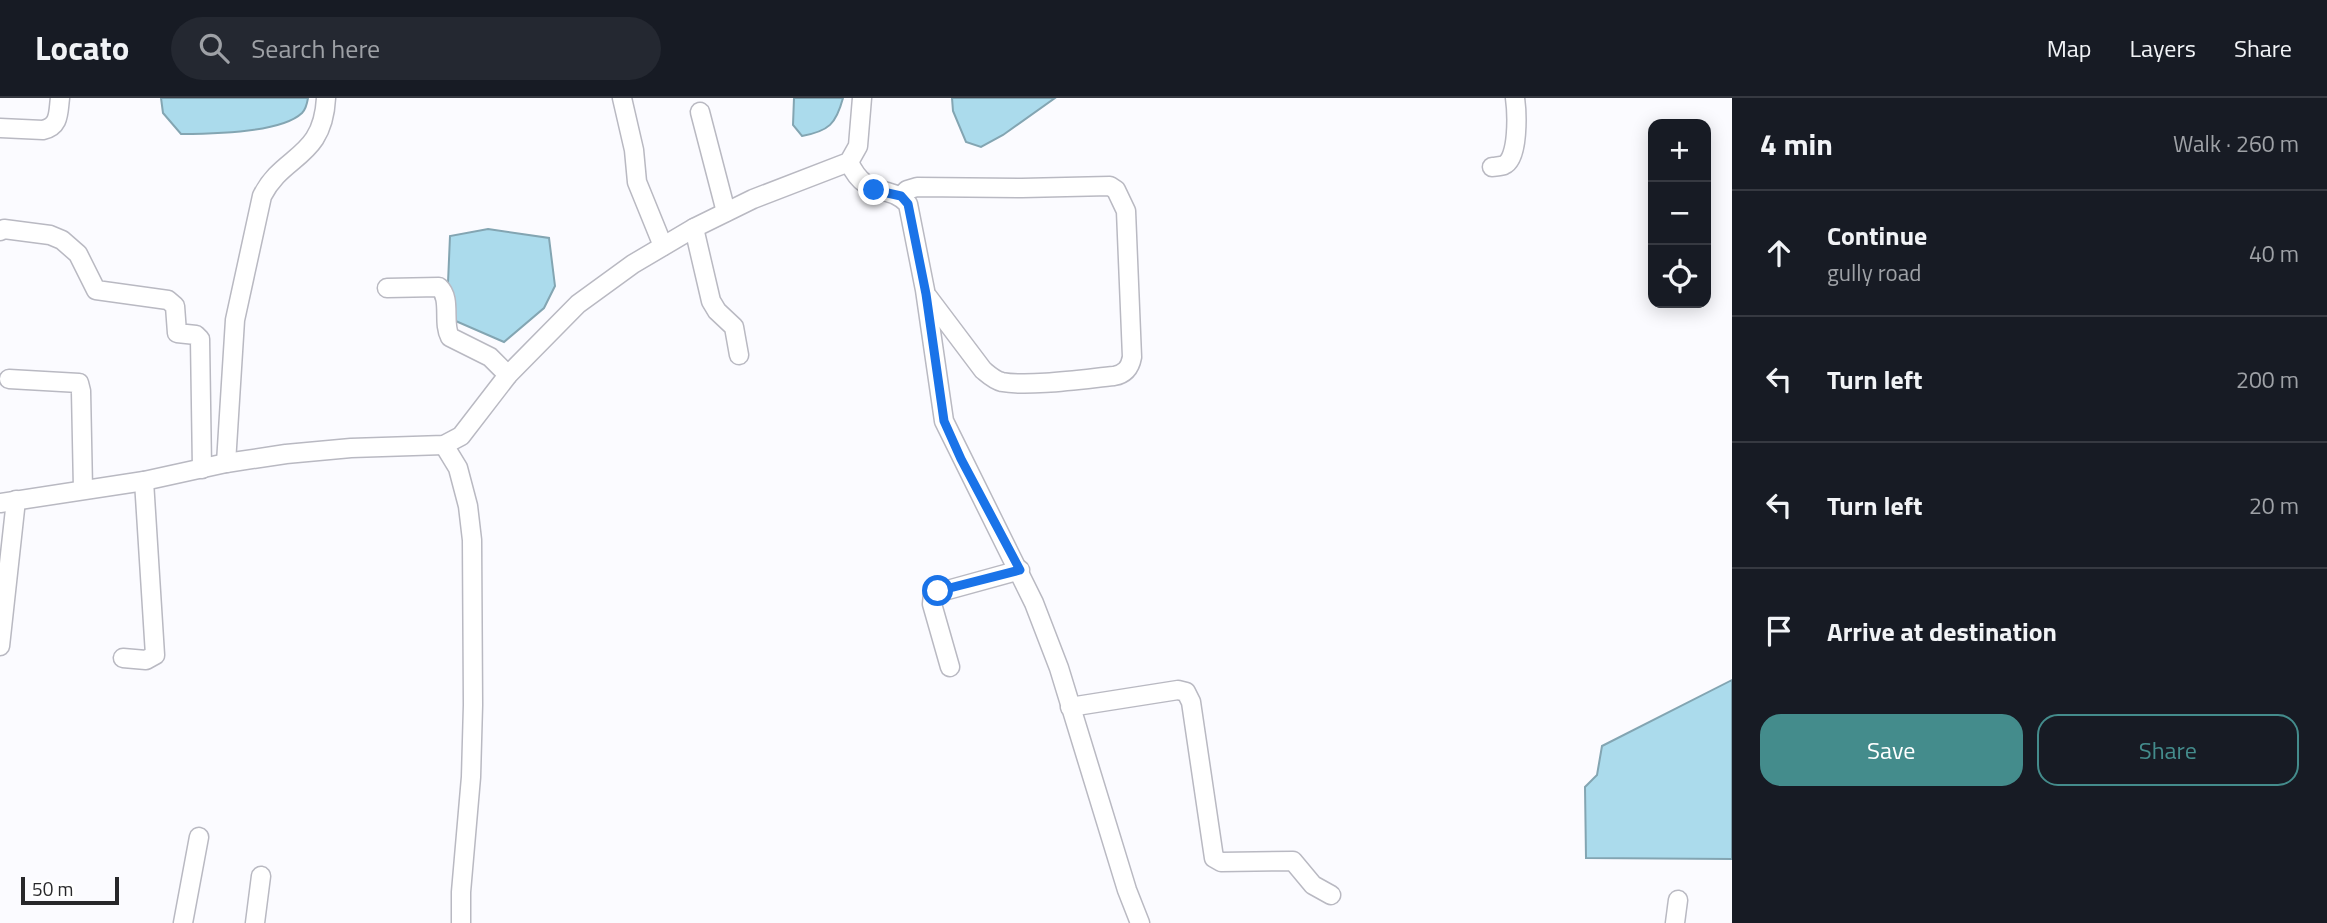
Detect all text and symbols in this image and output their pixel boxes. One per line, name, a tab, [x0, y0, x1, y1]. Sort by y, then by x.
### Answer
search box	[171, 17, 661, 80]
text: Locato	[35, 23, 129, 73]
icon: search	[195, 29, 233, 67]
text: Search here	[251, 29, 380, 68]
text: Map	[2047, 30, 2092, 66]
text: Layers	[2130, 30, 2196, 66]
text: Share	[2234, 30, 2292, 66]
map controls	[1648, 119, 1711, 308]
button: +	[1648, 119, 1711, 182]
text: 4 min	[1760, 121, 1833, 167]
text: Walk · 260 m	[2173, 126, 2299, 161]
route end	[858, 174, 889, 205]
button: −	[1648, 182, 1711, 245]
text: Continue	[1827, 216, 1927, 255]
icon: ahead	[1760, 234, 1798, 272]
text: 40 m	[2249, 236, 2299, 271]
button: locate	[1648, 245, 1711, 308]
text: gully road	[1827, 255, 1921, 290]
icon: left	[1760, 360, 1798, 398]
text: Turn left	[1827, 360, 1922, 399]
text: 200 m	[2236, 362, 2299, 397]
icon: left	[1760, 486, 1798, 524]
text: Turn left	[1827, 486, 1922, 525]
text: 20 m	[2249, 488, 2299, 523]
route start	[922, 575, 953, 606]
icon: arrive	[1760, 612, 1798, 650]
text: Arrive at destination	[1827, 612, 2057, 651]
button: Save	[1760, 714, 2023, 786]
button: Share	[2037, 714, 2299, 786]
scale bar	[21, 874, 119, 906]
text: 50 m	[32, 874, 73, 903]

